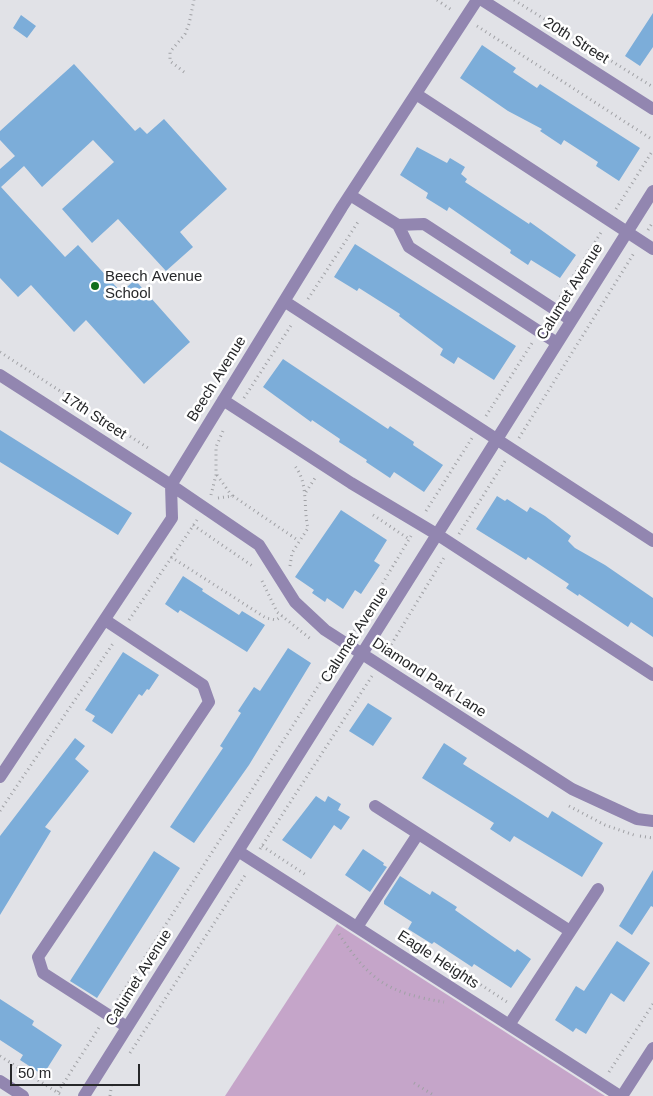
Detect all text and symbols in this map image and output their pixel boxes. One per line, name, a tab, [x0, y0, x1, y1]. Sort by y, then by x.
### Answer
street label: 20th Street	[540, 14, 612, 68]
street label: Calumet Avenue	[533, 240, 607, 344]
place label: Beech Avenue School	[105, 268, 202, 303]
marker: Beech Avenue School	[89, 280, 101, 292]
street label: Beech Avenue	[184, 333, 250, 425]
street label: 17th Street	[58, 388, 130, 444]
street label: Calumet Avenue	[317, 584, 393, 686]
street label: Diamond Park Lane	[369, 634, 489, 722]
street label: Calumet Avenue	[102, 926, 176, 1030]
street label: Eagle Heights	[394, 927, 482, 993]
scale bar	[12, 1054, 142, 1086]
text: 50 m	[18, 1064, 51, 1081]

